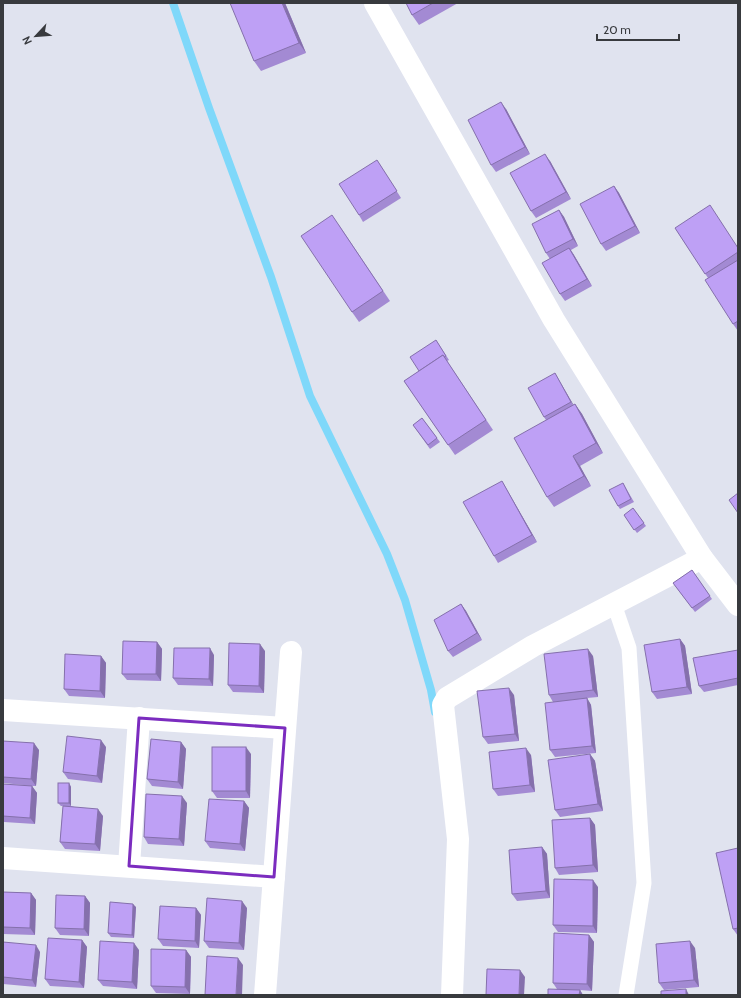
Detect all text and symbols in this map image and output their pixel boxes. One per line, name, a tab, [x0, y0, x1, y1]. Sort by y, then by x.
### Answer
north arrow	[16, 16, 56, 56]
scale bar	[597, 16, 679, 42]
text: 20 m	[603, 22, 631, 37]
text: N	[19, 34, 35, 47]

